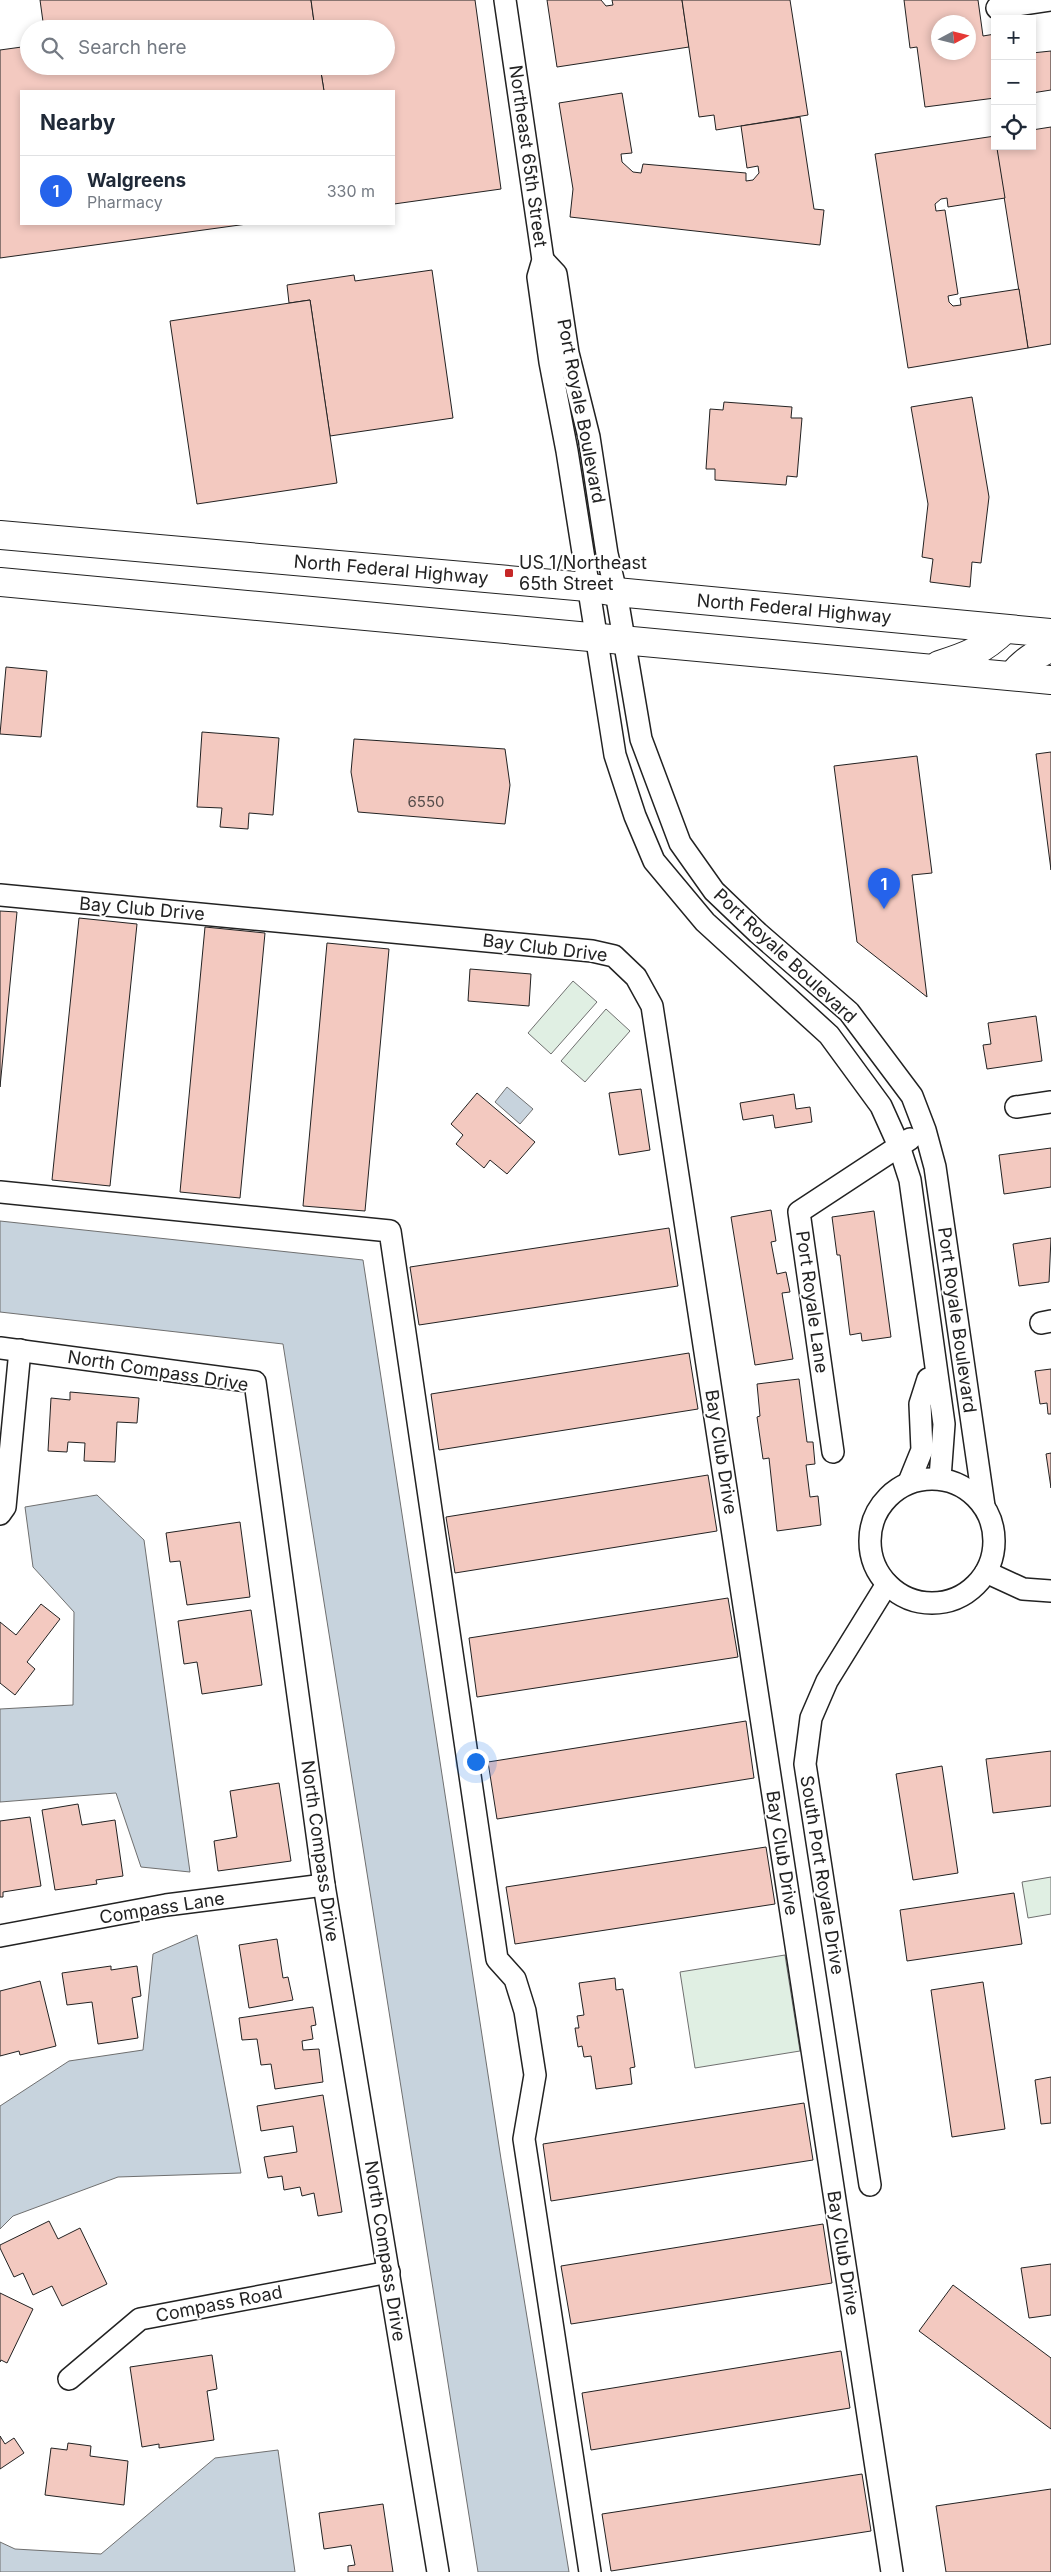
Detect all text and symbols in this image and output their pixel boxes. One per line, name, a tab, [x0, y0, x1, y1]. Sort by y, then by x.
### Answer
north arrow	[931, 15, 976, 60]
map controls	[991, 15, 1036, 150]
button: +	[991, 15, 1036, 60]
search box	[20, 20, 395, 75]
icon: search	[38, 34, 66, 62]
text: Search here	[78, 36, 187, 59]
button: −	[991, 60, 1036, 105]
street label: Northeast 65th Street	[505, 64, 552, 248]
button: locate	[991, 105, 1036, 150]
text: Nearby	[40, 110, 115, 135]
text: Walgreens	[87, 169, 186, 192]
text: 1	[53, 181, 59, 201]
text: 330 m	[327, 181, 375, 201]
text: Pharmacy	[87, 192, 163, 212]
street label: Port Royale Boulevard	[553, 317, 610, 505]
street label: North Federal Highway	[293, 551, 489, 588]
place label: US 1/Northeast 65th Street	[519, 552, 647, 594]
marker: US 1/Northeast 65th Street	[503, 567, 515, 579]
street label: North Federal Highway	[696, 590, 892, 627]
house number: 6550	[407, 792, 445, 811]
pin: 1	[868, 868, 900, 909]
street label: Port Royale Boulevard	[710, 884, 861, 1027]
street label: Bay Club Drive	[79, 893, 206, 924]
street label: Bay Club Drive	[481, 929, 609, 966]
street label: Port Royale Boulevard	[934, 1226, 981, 1414]
street label: Port Royale Lane	[792, 1229, 833, 1374]
street label: North Compass Drive	[66, 1346, 250, 1395]
street label: Bay Club Drive	[701, 1388, 742, 1516]
your location	[463, 1749, 489, 1775]
street label: North Compass Drive	[297, 1759, 344, 1943]
street label: South Port Royale Drive	[796, 1774, 849, 1976]
street label: Bay Club Drive	[762, 1789, 803, 1917]
street label: Compass Lane	[98, 1887, 226, 1928]
street label: North Compass Drive	[361, 2159, 410, 2343]
street label: Bay Club Drive	[823, 2189, 864, 2317]
street label: Compass Road	[154, 2281, 284, 2326]

